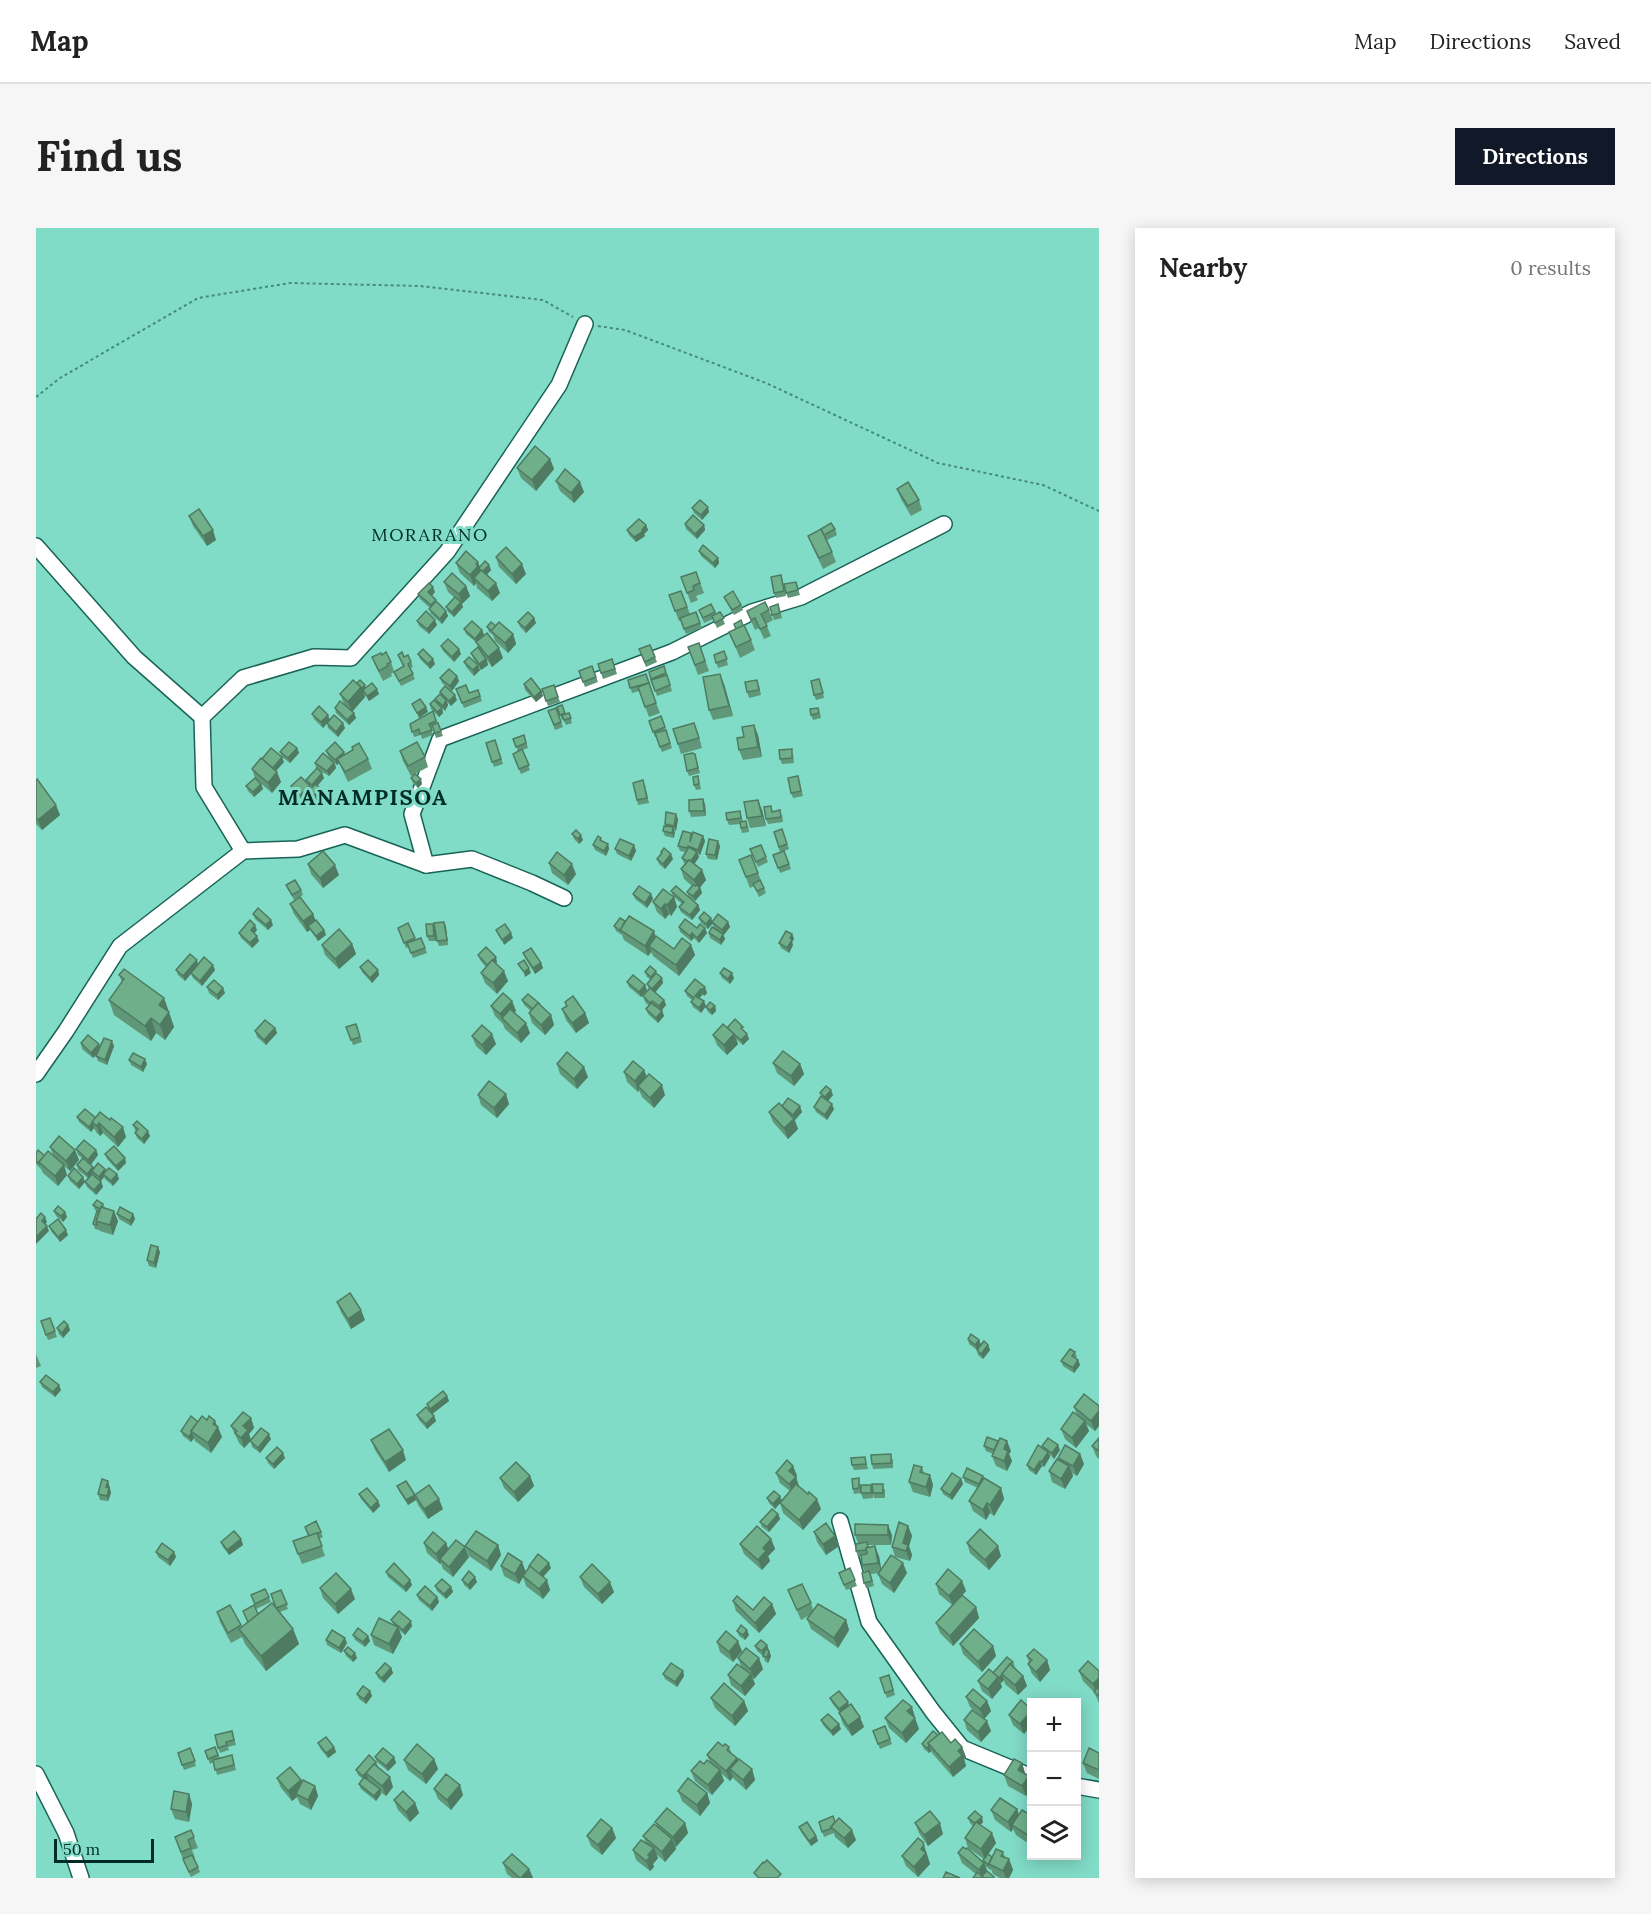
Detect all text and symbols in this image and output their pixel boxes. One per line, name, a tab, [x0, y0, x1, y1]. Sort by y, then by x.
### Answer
text: Map	[30, 23, 89, 59]
text: Map	[1354, 28, 1397, 55]
text: Directions	[1430, 28, 1531, 55]
text: Saved	[1564, 28, 1621, 55]
button: Directions	[1455, 128, 1615, 185]
text: Find us	[36, 129, 182, 183]
text: Nearby	[1159, 251, 1247, 284]
text: 0 results	[1510, 255, 1591, 280]
district label: MORARANO	[371, 523, 489, 546]
district label: MANAMPISOA	[278, 783, 448, 811]
map controls	[1027, 1698, 1081, 1860]
button: +	[1027, 1698, 1081, 1752]
button: −	[1027, 1752, 1081, 1806]
button: layers	[1027, 1806, 1081, 1860]
scale bar	[54, 1836, 154, 1864]
text: 50 m	[63, 1839, 100, 1859]

